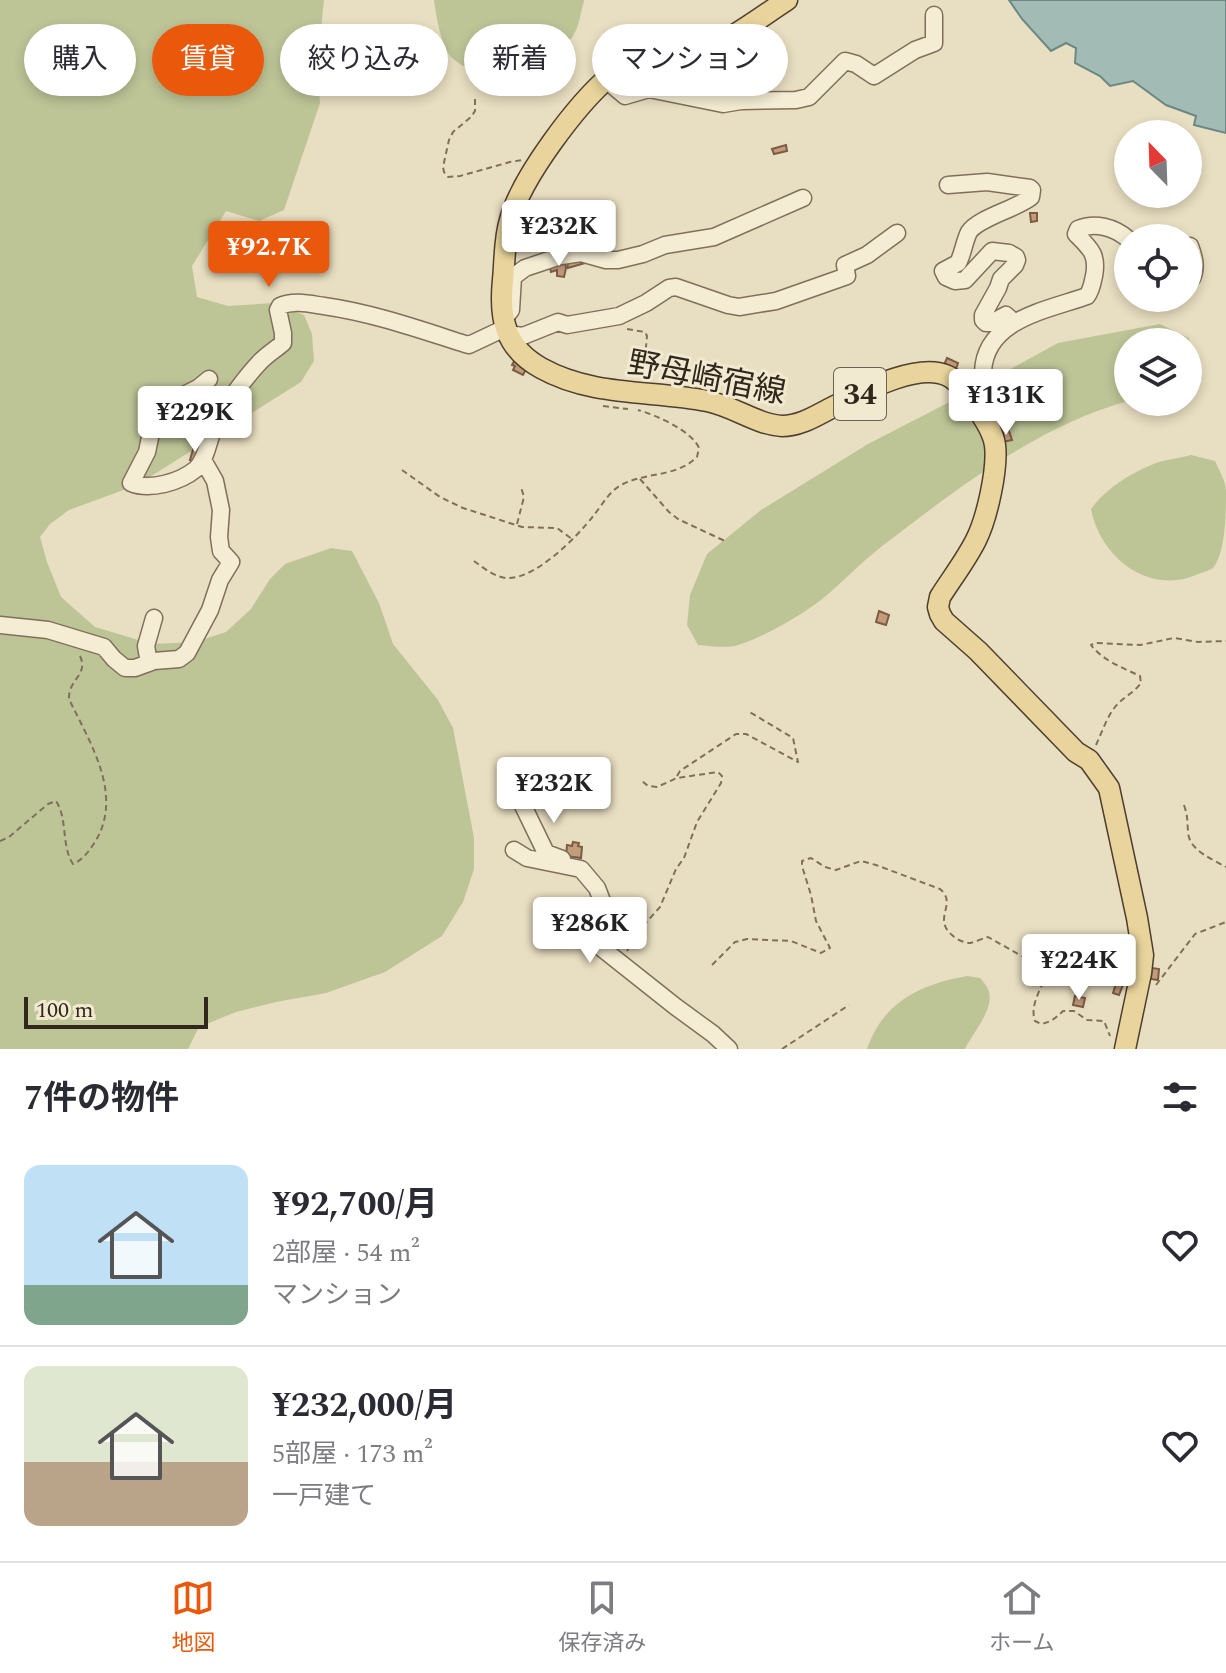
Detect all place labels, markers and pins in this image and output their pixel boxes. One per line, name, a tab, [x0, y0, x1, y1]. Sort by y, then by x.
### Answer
pin: ¥232K	[503, 200, 615, 268]
pin: ¥92.7K	[204, 221, 334, 289]
pin: ¥131K	[950, 369, 1062, 437]
pin: ¥229K	[139, 386, 251, 454]
pin: ¥232K	[498, 757, 610, 825]
pin: ¥286K	[534, 897, 646, 965]
pin: ¥224K	[1023, 934, 1135, 1002]

